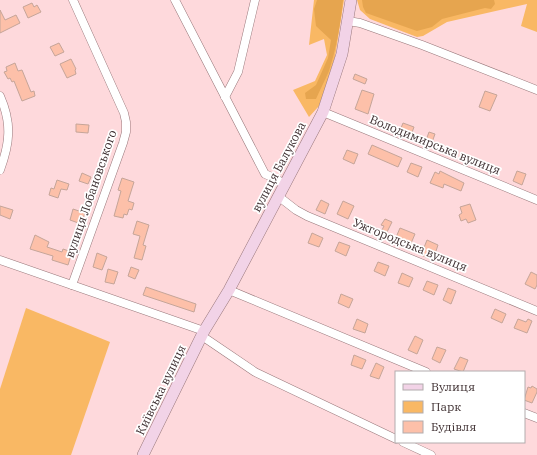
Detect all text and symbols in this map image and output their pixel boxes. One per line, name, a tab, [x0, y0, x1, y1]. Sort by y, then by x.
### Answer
street label: Володимирська вулиця	[368, 111, 503, 178]
street label: вулиця Балукова	[248, 119, 309, 214]
street label: вулиця Лобановського	[62, 128, 120, 260]
street label: Ужгородська вулиця	[351, 215, 470, 274]
street label: Київська вулиця	[132, 342, 189, 437]
legend	[395, 371, 525, 443]
text: Вулиця	[431, 379, 475, 394]
text: Парк	[431, 399, 461, 414]
text: Будівля	[431, 419, 476, 434]

